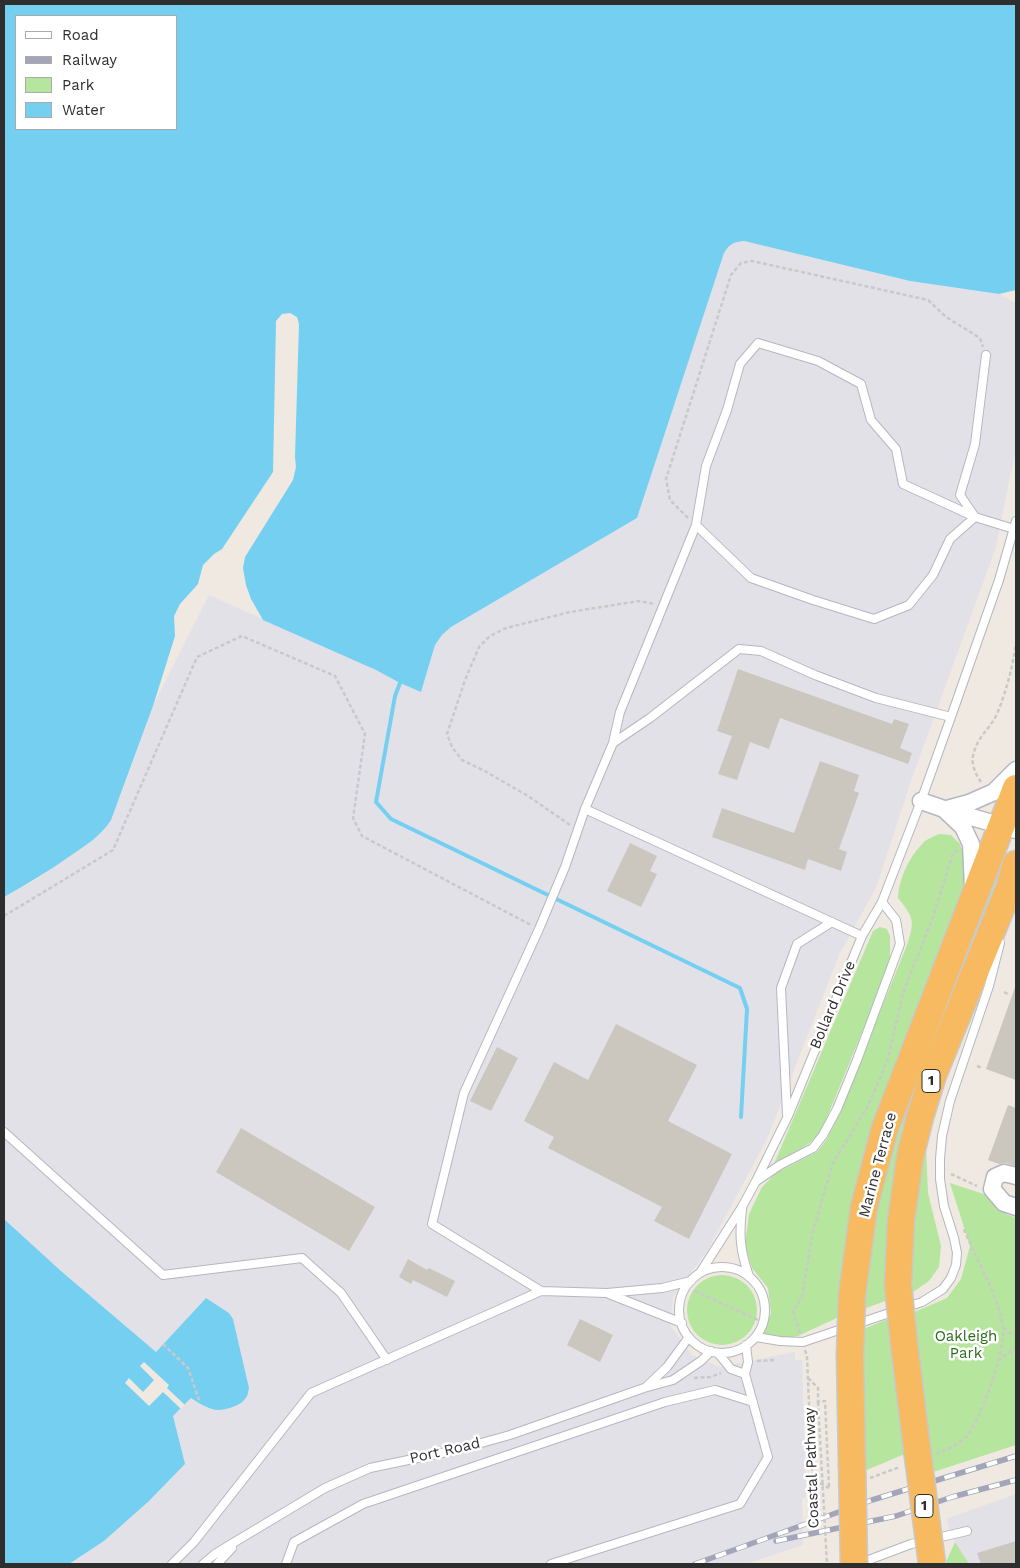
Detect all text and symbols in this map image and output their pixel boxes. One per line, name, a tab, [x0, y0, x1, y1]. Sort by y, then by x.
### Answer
legend	[15, 15, 178, 130]
text: Road	[62, 26, 99, 44]
text: Railway	[62, 51, 117, 69]
text: Park	[62, 76, 94, 94]
text: Water	[62, 101, 105, 119]
street label: Bollard Drive	[806, 958, 860, 1052]
road number: 1	[922, 1070, 940, 1092]
street label: Marine Terrace	[855, 1111, 901, 1219]
park label: Oakleigh Park	[935, 1328, 997, 1363]
street label: Coastal Pathway	[801, 1407, 823, 1529]
street label: Port Road	[408, 1434, 482, 1468]
road number: 1	[915, 1494, 933, 1518]

